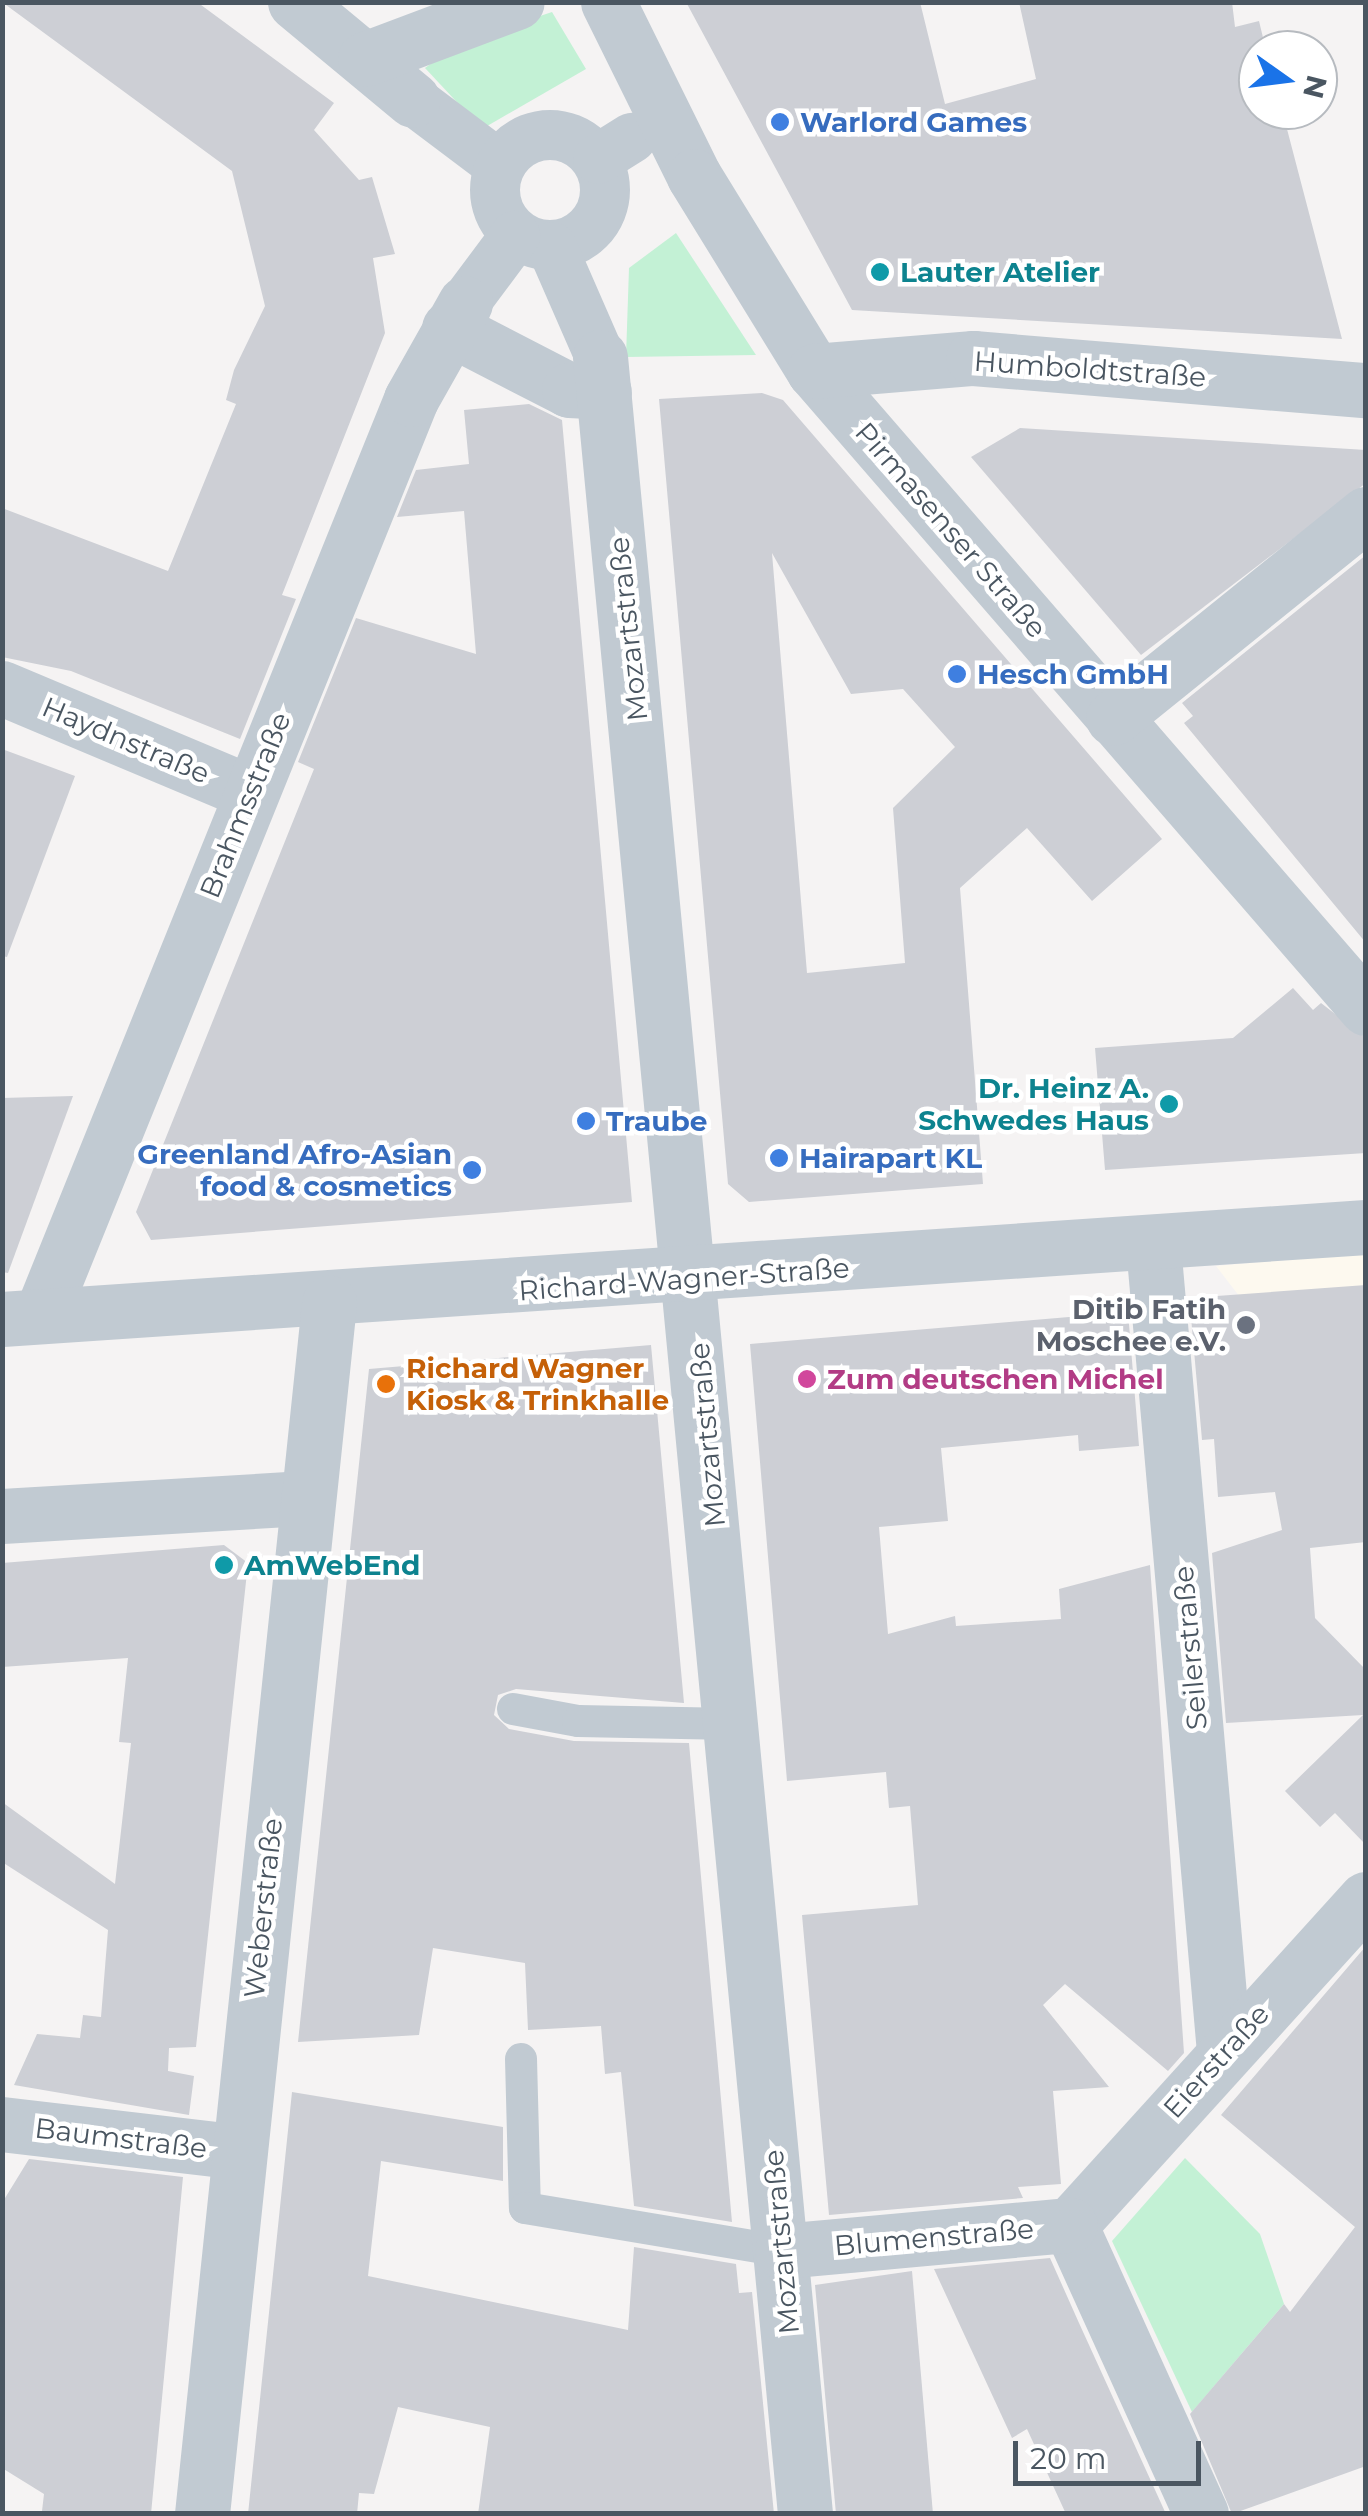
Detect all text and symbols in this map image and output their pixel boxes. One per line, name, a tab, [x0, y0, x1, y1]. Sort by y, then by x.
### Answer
north arrow	[1238, 30, 1338, 130]
text: N	[1296, 72, 1334, 102]
place label: Warlord Games	[800, 105, 1027, 139]
marker: Warlord Games	[769, 111, 791, 133]
place label: Lauter Atelier	[900, 255, 1100, 289]
marker: Lauter Atelier	[869, 261, 891, 283]
street label: Humboldtstraße	[973, 344, 1207, 394]
street label: Pirmasenser Straße	[848, 415, 1054, 645]
street label: Mozartstraße	[602, 535, 654, 723]
place label: Hesch GmbH	[977, 657, 1169, 691]
marker: Hesch GmbH	[946, 663, 968, 685]
street label: Haydnstraße	[37, 690, 215, 790]
street label: Brahmsstraße	[192, 707, 298, 903]
place label: Dr. Heinz A. Schwedes Haus	[918, 1071, 1149, 1137]
marker: Dr. Heinz A. Schwedes Haus	[1158, 1093, 1180, 1115]
place label: Traube	[606, 1104, 707, 1138]
marker: Traube	[575, 1110, 597, 1132]
place label: Greenland Afro-Asian food & cosmetics	[137, 1137, 452, 1203]
place label: Hairapart KL	[799, 1141, 982, 1175]
marker: Hairapart KL	[768, 1147, 790, 1169]
marker: Greenland Afro-Asian food & cosmetics	[461, 1159, 483, 1181]
street label: Richard-Wagner-Straße	[517, 1251, 851, 1307]
place label: Ditib Fatih Moschee e.V.	[1036, 1292, 1226, 1358]
marker: Ditib Fatih Moschee e.V.	[1235, 1314, 1257, 1336]
street label: Mozartstraße	[682, 1341, 732, 1529]
place label: Richard Wagner Kiosk & Trinkhalle	[406, 1351, 669, 1417]
place label: Zum deutschen Michel	[827, 1362, 1164, 1396]
marker: Zum deutschen Michel	[796, 1368, 818, 1390]
marker: Richard Wagner Kiosk & Trinkhalle	[375, 1373, 397, 1395]
place label: AmWebEnd	[244, 1548, 420, 1582]
marker: AmWebEnd	[213, 1554, 235, 1576]
street label: Seilerstraße	[1166, 1565, 1214, 1731]
street label: Weberstraße	[237, 1816, 289, 2000]
street label: Eierstraße	[1156, 1997, 1276, 2125]
street label: Baumstraße	[33, 2111, 209, 2165]
street label: Mozartstraße	[756, 2148, 806, 2336]
street label: Blumenstraße	[833, 2212, 1035, 2262]
scale bar	[1018, 2421, 1206, 2483]
text: 20 m	[1030, 2440, 1107, 2477]

